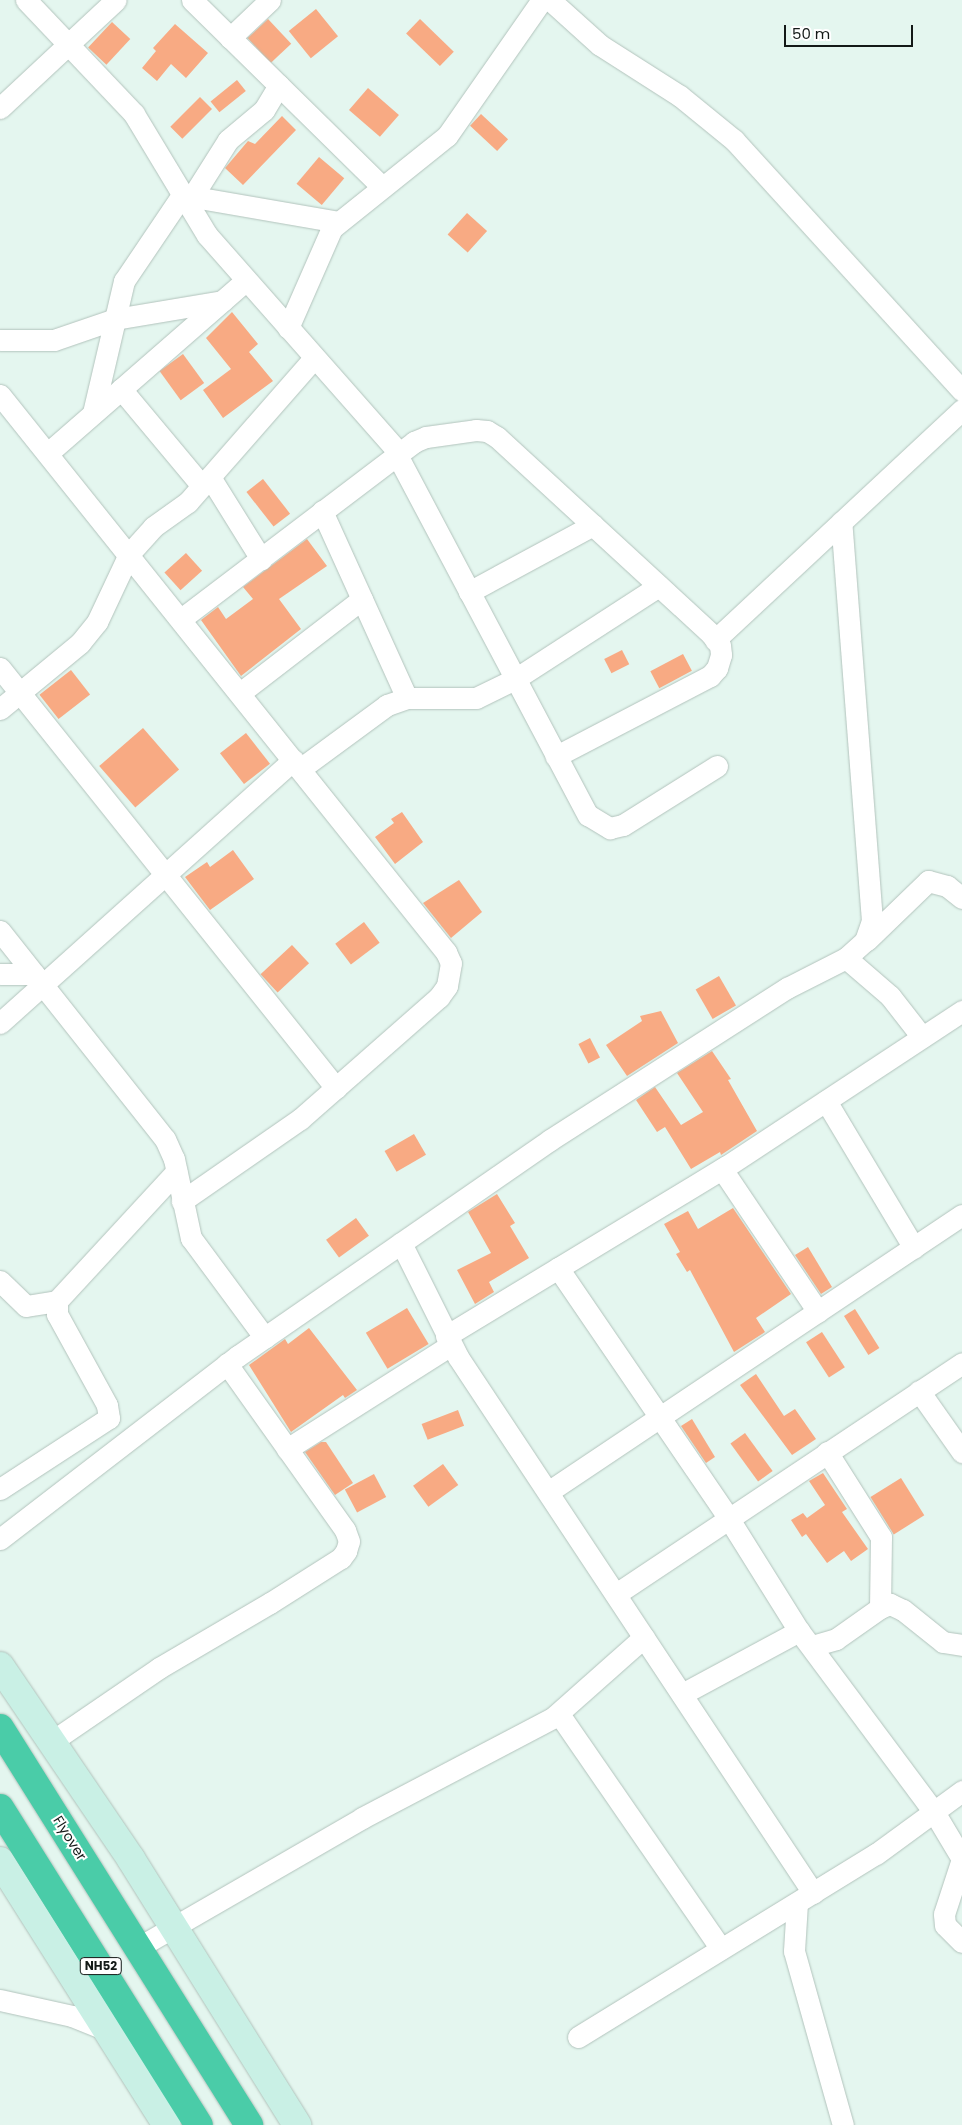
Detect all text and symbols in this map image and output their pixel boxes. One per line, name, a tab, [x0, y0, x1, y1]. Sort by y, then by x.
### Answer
scale bar	[787, 15, 916, 47]
text: 50 m	[792, 23, 830, 44]
street label: Flyover	[50, 1813, 90, 1863]
road number: NH52	[80, 1956, 122, 1975]

